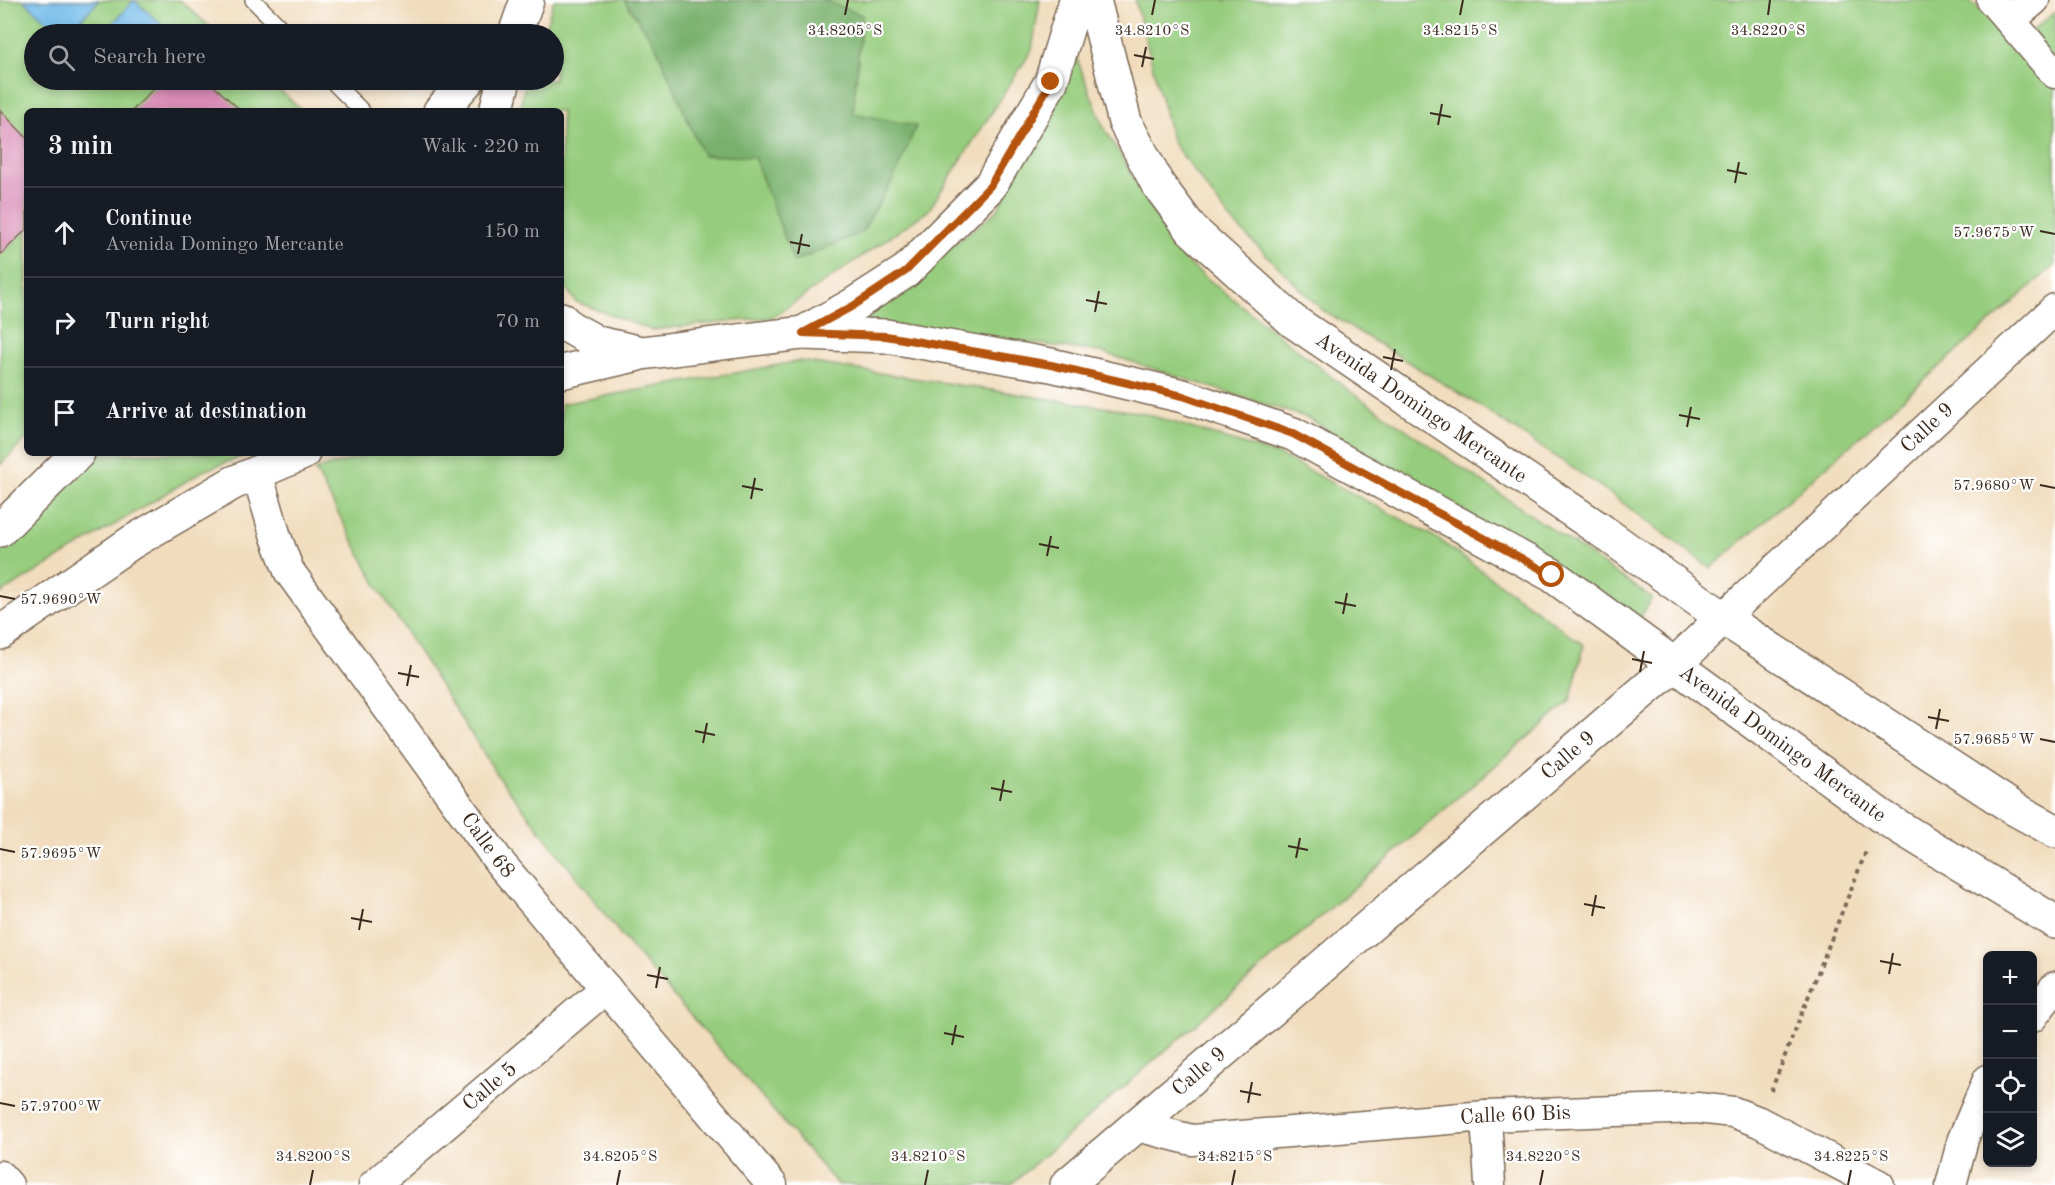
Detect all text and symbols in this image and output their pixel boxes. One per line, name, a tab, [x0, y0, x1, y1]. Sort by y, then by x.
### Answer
search box	[24, 24, 564, 90]
text: 34.8205°S	[808, 24, 882, 39]
text: 34.8210°S	[1115, 24, 1189, 39]
text: 34.8215°S	[1423, 24, 1497, 39]
text: 34.8220°S	[1731, 24, 1805, 39]
icon: search	[45, 41, 78, 74]
text: Search here	[93, 46, 206, 68]
route end	[1037, 68, 1063, 94]
text: 3 min	[48, 134, 113, 160]
text: Walk · 220 m	[421, 137, 540, 157]
text: Continue	[105, 208, 192, 230]
icon: ahead	[48, 216, 81, 249]
text: 150 m	[484, 222, 540, 242]
text: 57.9675°W	[1953, 226, 2035, 241]
text: Avenida Domingo Mercante	[105, 235, 344, 255]
icon: right	[48, 306, 81, 339]
text: Turn right	[105, 311, 209, 333]
text: 70 m	[495, 312, 540, 332]
street label: Avenida Domingo Mercante	[1311, 329, 1531, 487]
icon: arrive	[48, 396, 81, 429]
street label: Calle 9	[1897, 399, 1958, 457]
text: Arrive at destination	[105, 401, 307, 423]
text: 57.9680°W	[1953, 479, 2035, 494]
route start	[1538, 561, 1564, 587]
text: 57.9690°W	[20, 593, 102, 608]
street label: Avenida Domingo Mercante	[1675, 661, 1890, 826]
street label: Calle 9	[1537, 727, 1599, 784]
text: 57.9685°W	[1953, 733, 2035, 748]
street label: Calle 68	[457, 809, 519, 882]
text: 57.9695°W	[20, 847, 102, 862]
map controls	[1983, 951, 2037, 1167]
button: +	[1983, 951, 2037, 1005]
button: −	[1983, 1005, 2037, 1059]
street label: Calle 9	[1168, 1043, 1230, 1100]
street label: Calle 5	[459, 1058, 521, 1115]
button: locate	[1983, 1059, 2037, 1113]
text: 57.9700°W	[20, 1100, 102, 1115]
street label: Calle 60 Bis	[1459, 1102, 1571, 1129]
button: layers	[1983, 1113, 2037, 1167]
text: 34.8200°S	[276, 1150, 350, 1165]
text: 34.8205°S	[583, 1150, 657, 1165]
text: 34.8210°S	[891, 1150, 965, 1165]
text: 34.8215°S	[1198, 1150, 1272, 1165]
text: 34.8220°S	[1506, 1150, 1580, 1165]
text: 34.8225°S	[1814, 1150, 1888, 1165]

